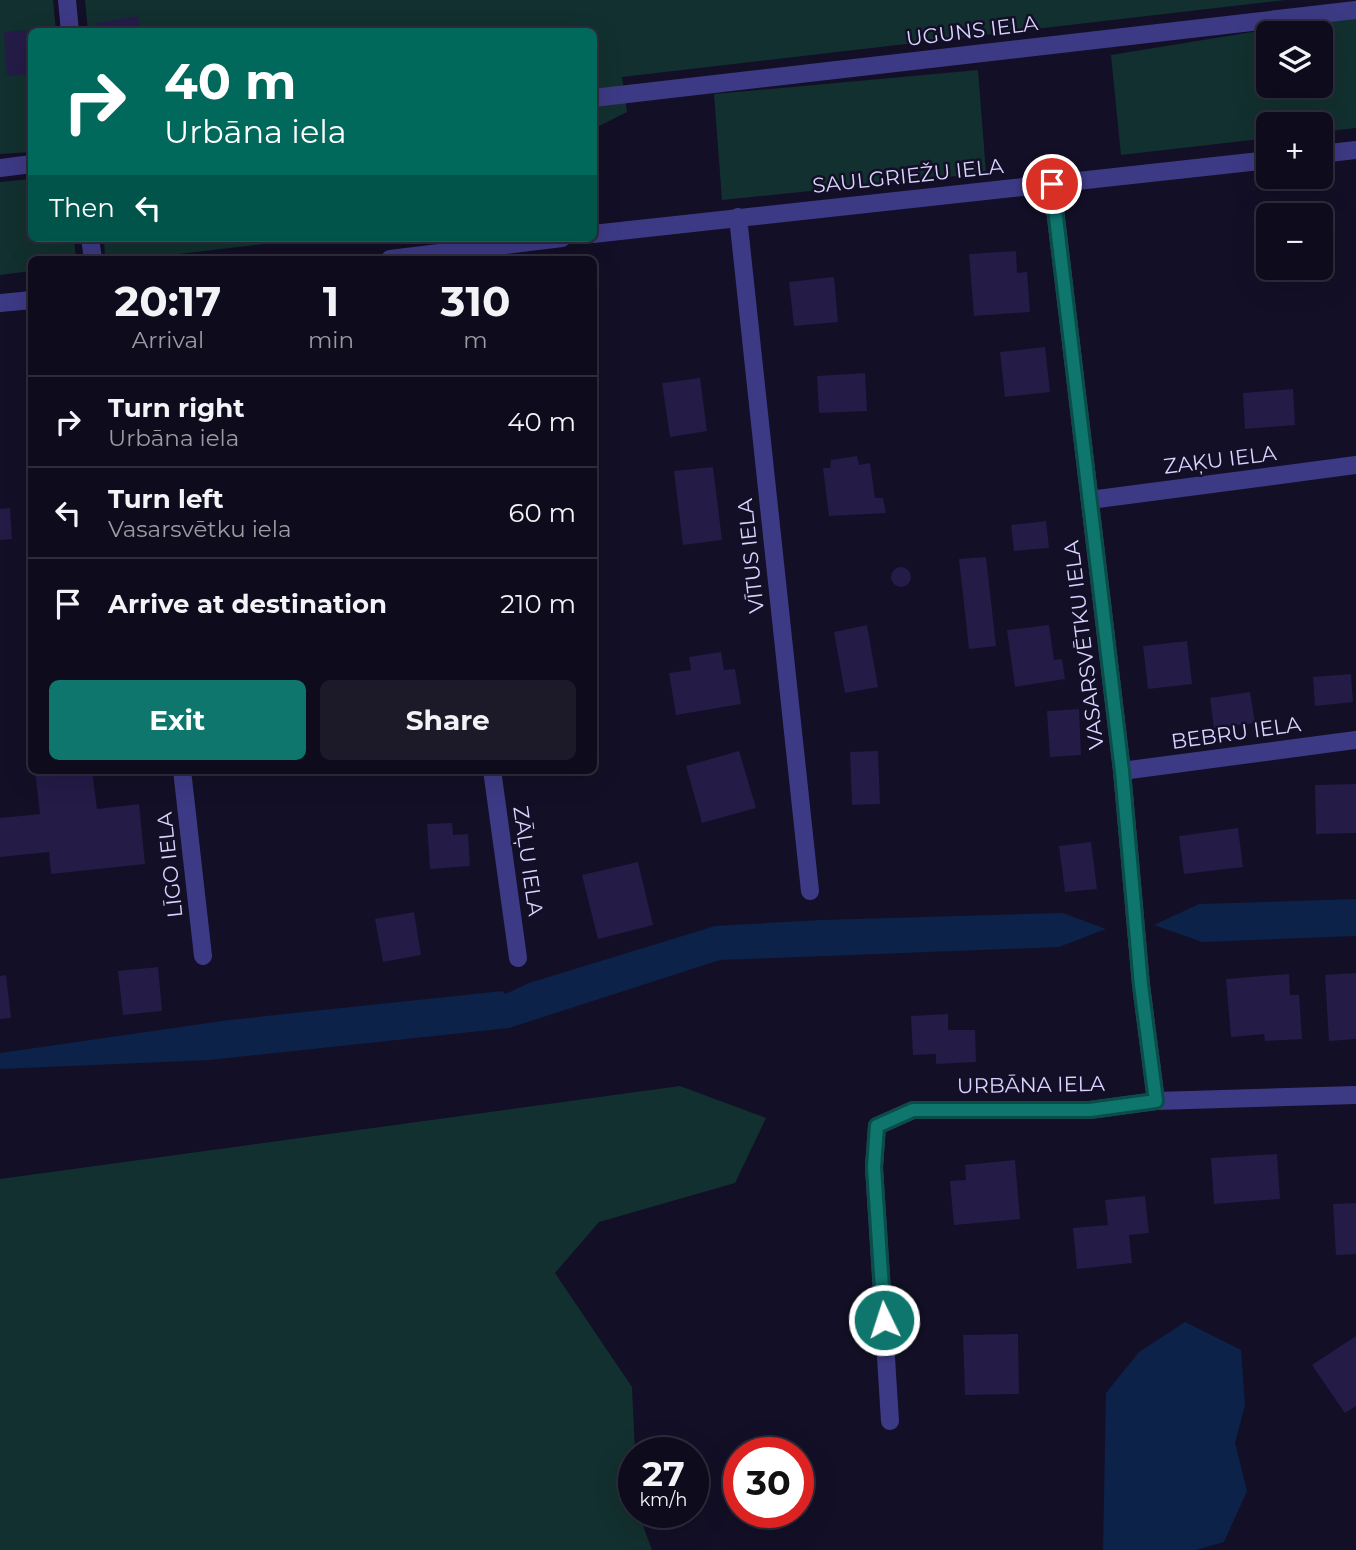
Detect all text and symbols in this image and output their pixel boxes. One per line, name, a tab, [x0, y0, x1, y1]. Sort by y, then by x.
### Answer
street label: UGUNS IELA	[905, 10, 1040, 51]
map controls	[1256, 21, 1333, 280]
button: layers	[1256, 21, 1333, 98]
text: 40 m	[164, 52, 296, 111]
icon: right	[49, 56, 140, 147]
text: Urbāna iela	[164, 112, 347, 151]
button: +	[1256, 112, 1333, 189]
street label: SAULGRIEŽU IELA	[811, 153, 1006, 198]
pin	[1022, 154, 1082, 214]
icon: arrive	[1033, 165, 1071, 203]
icon: left	[129, 189, 167, 227]
text: Then	[49, 192, 115, 224]
button: −	[1256, 203, 1333, 280]
text: 20:17	[115, 275, 221, 327]
text: 1	[323, 275, 339, 327]
text: 310	[441, 275, 510, 327]
text: Arrival	[132, 326, 204, 354]
text: min	[308, 326, 354, 354]
text: m	[463, 326, 488, 354]
text: Turn right	[108, 392, 244, 424]
icon: right	[49, 403, 87, 441]
text: 40 m	[507, 406, 576, 438]
text: Urbāna iela	[108, 424, 239, 452]
street label: ZAĶU IELA	[1162, 440, 1279, 480]
text: Turn left	[108, 483, 224, 515]
icon: left	[49, 494, 87, 532]
street label: VĪTUS IELA	[732, 496, 769, 615]
text: 60 m	[509, 497, 576, 529]
text: Vasarsvētku iela	[108, 515, 292, 543]
street label: VASARSVĒTKU IELA	[1058, 538, 1109, 751]
icon: arrive	[49, 585, 87, 623]
text: Arrive at destination	[108, 588, 387, 620]
text: 210 m	[500, 588, 576, 620]
button: Exit	[49, 680, 306, 760]
button: Share	[320, 680, 576, 760]
street label: BEBRU IELA	[1169, 711, 1303, 754]
street label: ZĀĻU IELA	[507, 804, 549, 919]
street label: LĪGO IELA	[151, 810, 187, 919]
street label: URBĀNA IELA	[957, 1071, 1106, 1098]
position arrow	[847, 1283, 921, 1357]
speed limit sign: 30	[723, 1437, 814, 1528]
text: 27	[642, 1452, 685, 1495]
text: km/h	[639, 1489, 688, 1511]

